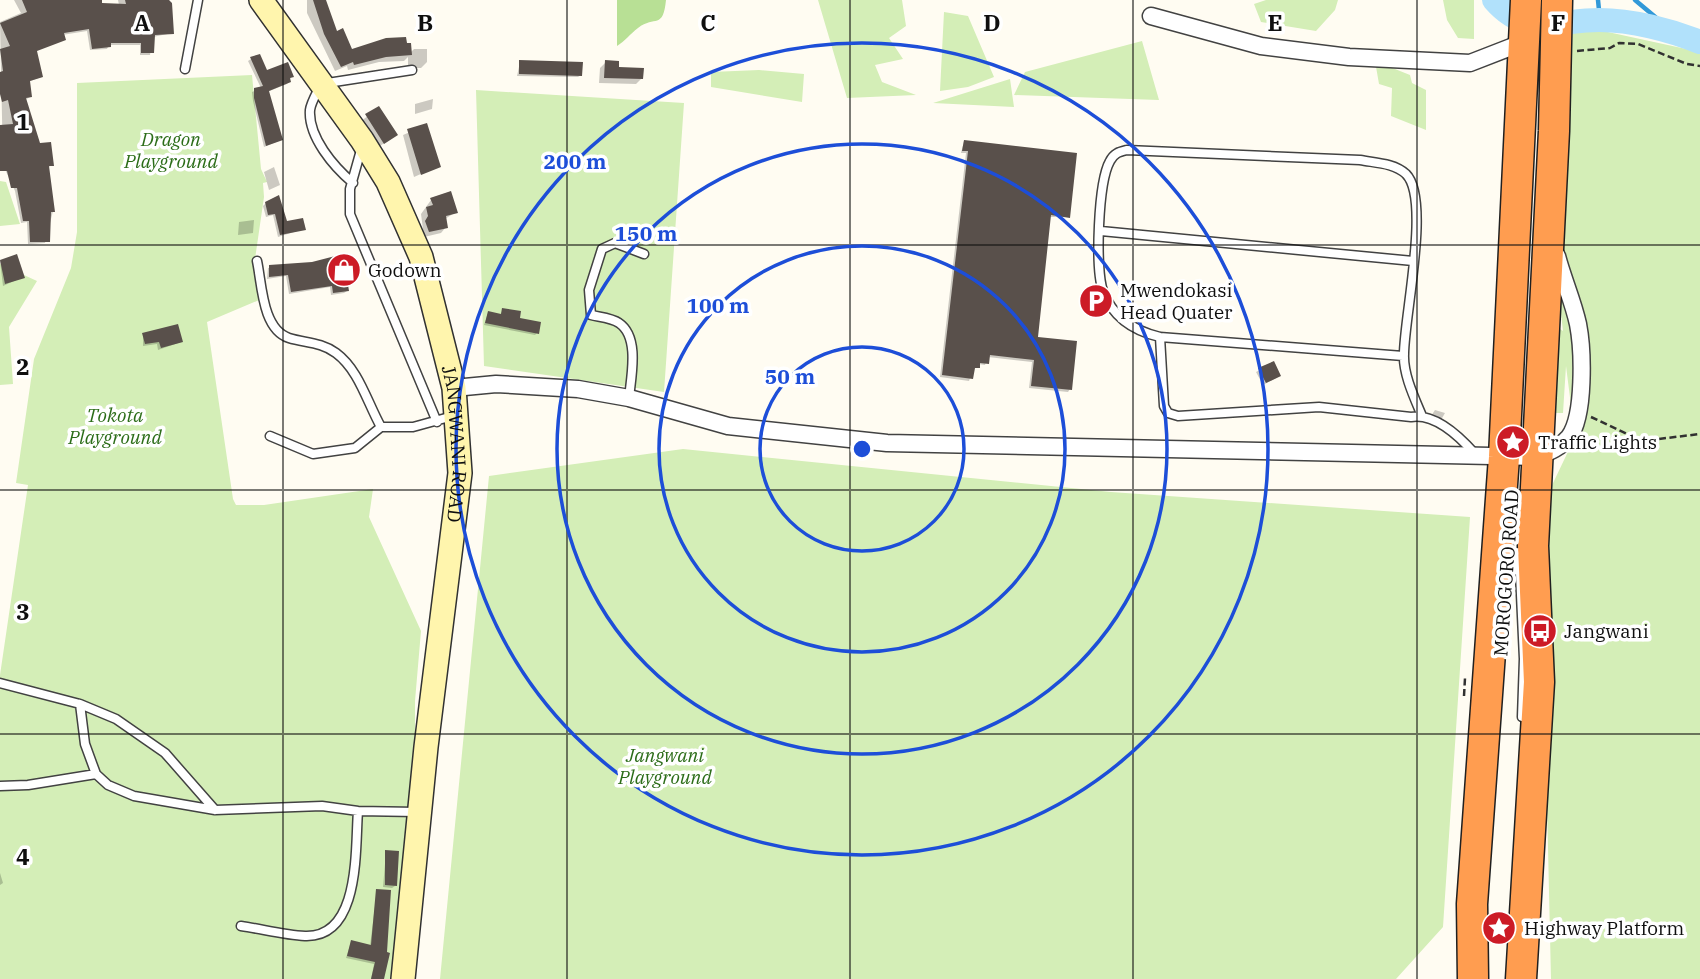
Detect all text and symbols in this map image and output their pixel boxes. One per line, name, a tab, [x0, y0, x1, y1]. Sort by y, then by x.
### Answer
text: A	[134, 7, 150, 37]
text: B	[417, 7, 433, 37]
text: C	[700, 7, 716, 37]
text: D	[983, 7, 1001, 37]
text: E	[1267, 7, 1283, 37]
text: F	[1551, 7, 1565, 37]
text: 1	[16, 106, 30, 136]
park label: Dragon Playground	[123, 127, 218, 173]
text: 200 m	[543, 147, 607, 175]
text: 150 m	[614, 219, 678, 247]
shop icon: Godown	[325, 251, 363, 289]
place label: Godown	[368, 258, 442, 282]
place label: Mwendokasi Head Quater	[1120, 278, 1233, 324]
parking icon: Mwendokasi Head Quater	[1077, 282, 1115, 320]
text: 100 m	[686, 291, 750, 319]
text: 2	[16, 351, 30, 381]
text: 50 m	[765, 362, 815, 390]
street label: JANGWANI ROAD	[437, 363, 472, 524]
park label: Tokota Playground	[67, 403, 162, 449]
place icon: Traffic Lights	[1494, 423, 1532, 461]
place label: Traffic Lights	[1538, 430, 1657, 454]
centre of rings	[850, 437, 874, 461]
street label: MOROGORO ROAD	[1488, 489, 1524, 657]
text: 3	[16, 596, 30, 626]
bus stop icon: Jangwani	[1521, 612, 1559, 650]
place label: Jangwani	[1564, 619, 1649, 643]
park label: Jangwani Playground	[617, 743, 712, 789]
text: 4	[16, 841, 30, 871]
place icon: Highway Platform	[1480, 909, 1518, 947]
place label: Highway Platform	[1524, 916, 1684, 940]

